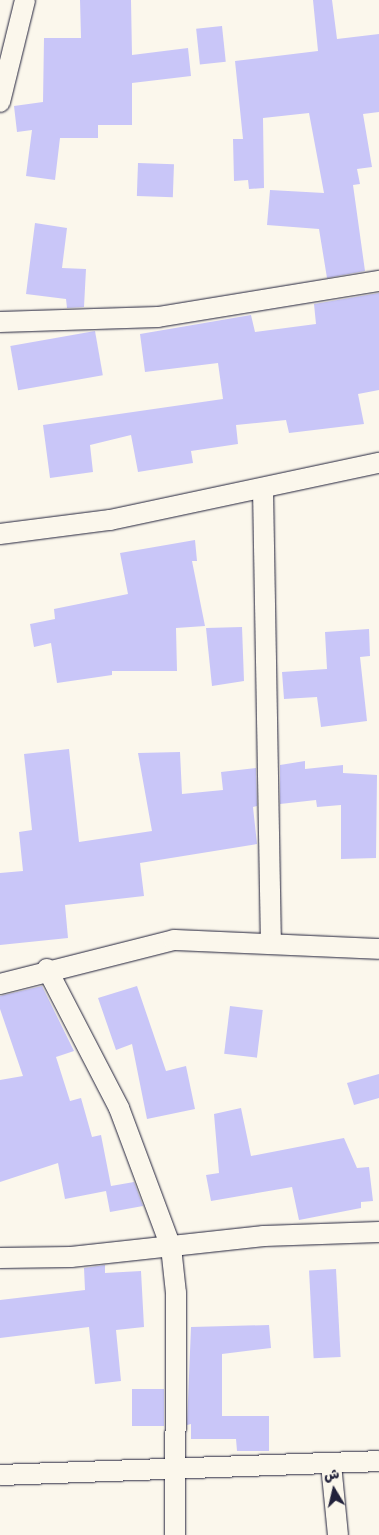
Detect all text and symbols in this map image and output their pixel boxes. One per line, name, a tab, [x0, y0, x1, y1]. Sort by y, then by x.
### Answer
north arrow	[309, 1465, 359, 1515]
text: ش	[323, 1465, 341, 1484]

